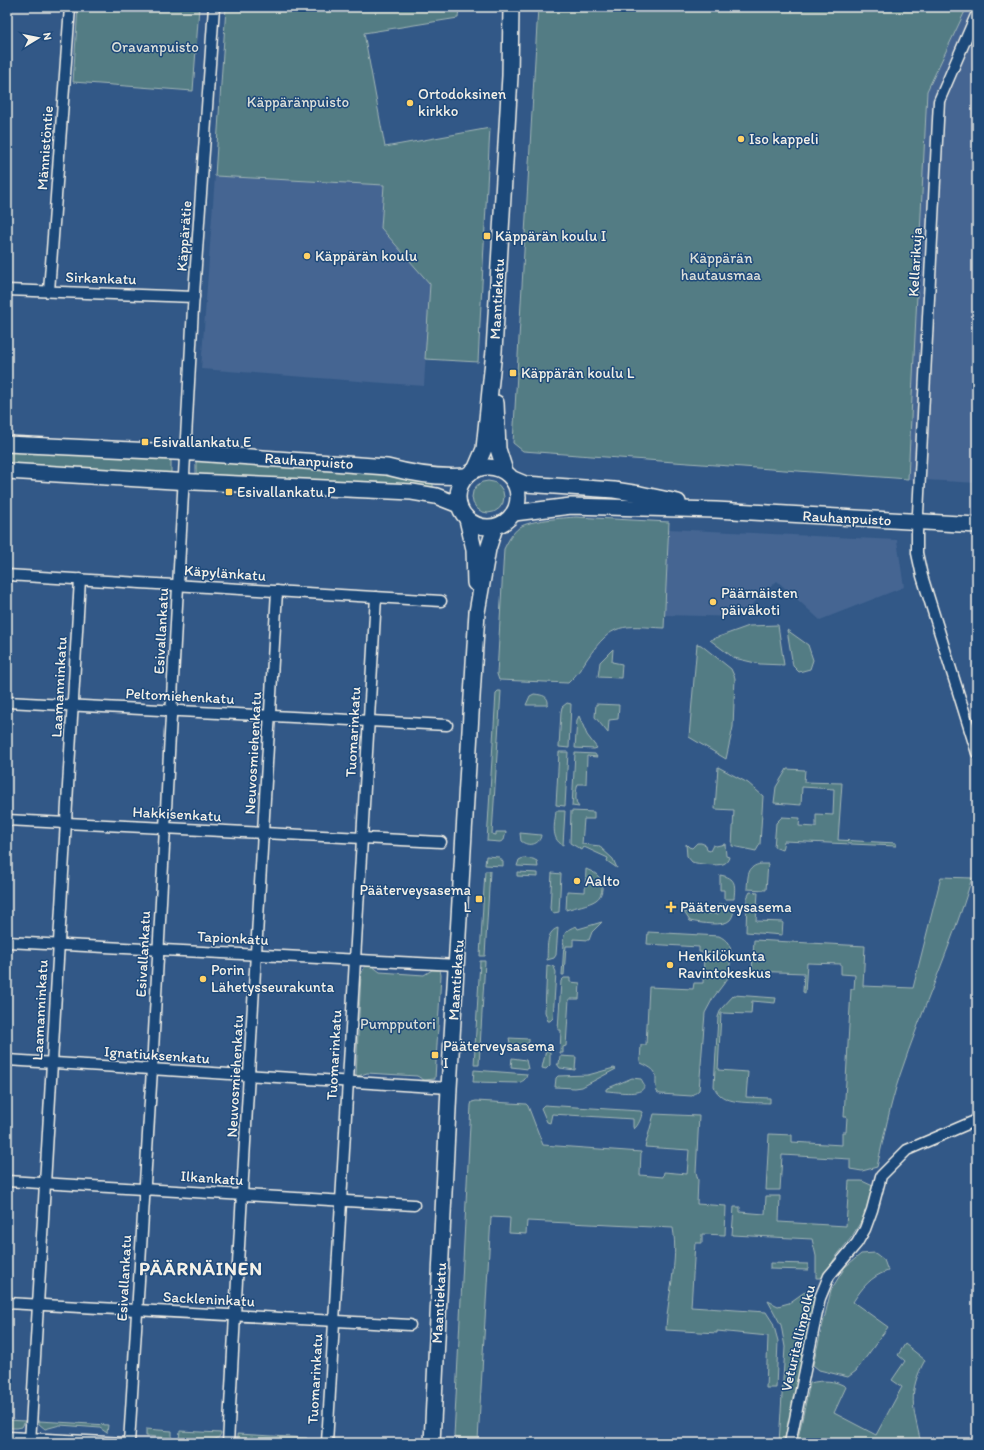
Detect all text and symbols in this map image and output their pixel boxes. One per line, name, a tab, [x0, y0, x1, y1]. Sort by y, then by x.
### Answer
north arrow	[18, 18, 58, 58]
text: N	[40, 32, 54, 41]
park label: Oravanpuisto	[111, 38, 199, 56]
place label: Ortodoksinen kirkko	[418, 85, 507, 120]
park label: Käppäränpuisto	[247, 93, 349, 111]
marker: Ortodoksinen kirkko	[405, 98, 415, 108]
street label: Männistöntie	[33, 105, 57, 191]
place label: Iso kappeli	[749, 130, 819, 148]
marker: Iso kappeli	[736, 134, 746, 144]
street label: Käppärätie	[173, 200, 195, 272]
street label: Kellarikuja	[904, 226, 926, 297]
place label: Käppärän koulu I	[495, 227, 606, 245]
marker: Käppärän koulu I	[482, 231, 492, 241]
place label: Käppärän koulu	[315, 247, 418, 265]
park label: Käppärän hautausmaa	[681, 249, 761, 284]
marker: Käppärän koulu	[302, 251, 312, 261]
street label: Maantiekatu	[486, 257, 508, 340]
street label: Sirkankatu	[65, 268, 137, 288]
place label: Käppärän koulu L	[521, 364, 635, 382]
marker: Käppärän koulu L	[508, 368, 518, 378]
place label: Esivallankatu E	[153, 433, 251, 451]
marker: Esivallankatu E	[140, 437, 150, 447]
street label: Rauhanpuisto	[264, 449, 354, 473]
place label: Esivallankatu P	[237, 483, 336, 501]
marker: Esivallankatu P	[224, 487, 234, 497]
street label: Rauhanpuisto	[802, 507, 892, 529]
street label: Käpylänkatu	[183, 561, 267, 585]
place label: Päärnäisten päiväkoti	[721, 584, 798, 619]
street label: Esivallankatu	[150, 587, 172, 675]
marker: Päärnäisten päiväkoti	[708, 597, 718, 607]
street label: Laamanninkatu	[47, 635, 71, 738]
street label: Peltomiehenkatu	[125, 684, 235, 708]
street label: Tuomarinkatu	[342, 686, 364, 778]
street label: Neuvosmiehenkatu	[241, 691, 265, 815]
street label: Hakkisenkatu	[132, 803, 222, 825]
place label: Aalto	[585, 872, 620, 890]
marker: Aalto	[572, 876, 582, 886]
place label: Pääterveysasema L	[359, 881, 472, 916]
marker: Pääterveysasema L	[474, 894, 484, 904]
place label: Pääterveysasema	[680, 898, 792, 916]
marker: Pääterveysasema	[665, 901, 677, 913]
street label: Esivallankatu	[132, 910, 154, 998]
street label: Tapionkatu	[197, 927, 269, 949]
street label: Maantiekatu	[444, 938, 468, 1021]
place label: Henkilökunta Ravintokeskus	[678, 947, 771, 982]
street label: Laamanninkatu	[28, 958, 52, 1061]
marker: Henkilökunta Ravintokeskus	[665, 960, 675, 970]
place label: Porin Lähetysseurakunta	[211, 961, 334, 996]
marker: Porin Lähetysseurakunta	[198, 974, 208, 984]
street label: Tuomarinkatu	[323, 1009, 345, 1101]
street label: Neuvosmiehenkatu	[223, 1014, 247, 1138]
park label: Pumpputori	[360, 1015, 436, 1033]
place label: Pääterveysasema I	[443, 1037, 555, 1072]
street label: Ignatiuksenkatu	[103, 1042, 211, 1068]
marker: Pääterveysasema I	[430, 1050, 440, 1060]
street label: Ilkankatu	[180, 1167, 245, 1189]
street label: Esivallankatu	[113, 1234, 135, 1322]
district label: PÄÄRNÄINEN	[139, 1257, 263, 1280]
street label: Maantiekatu	[428, 1261, 450, 1344]
street label: Veturitallinpolku	[777, 1283, 819, 1393]
street label: Sackleninkatu	[163, 1288, 255, 1310]
street label: Tuomarinkatu	[304, 1333, 326, 1425]

